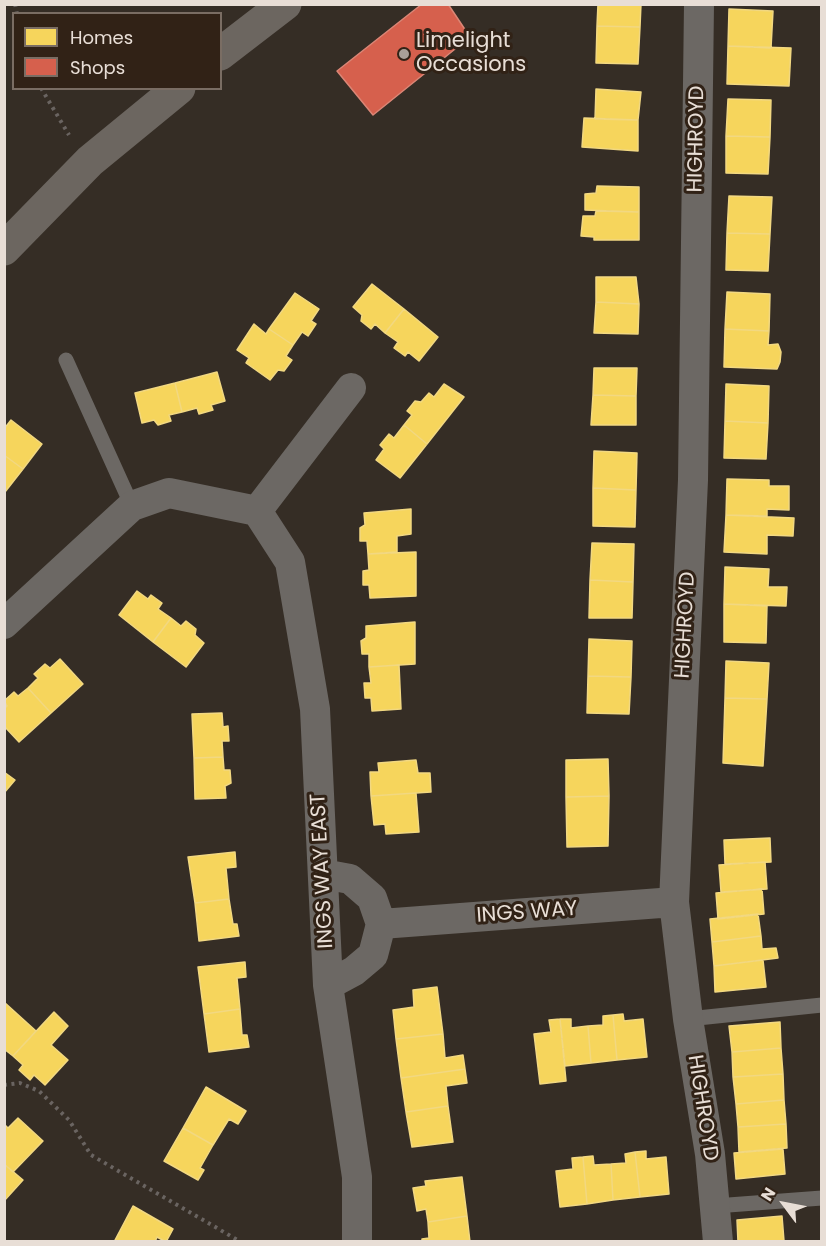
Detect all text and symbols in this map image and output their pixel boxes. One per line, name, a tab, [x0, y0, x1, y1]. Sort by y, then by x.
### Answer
legend	[12, 12, 222, 90]
text: Homes	[70, 25, 133, 50]
place label: Limelight Occasions	[416, 29, 526, 79]
marker: Limelight Occasions	[397, 47, 411, 61]
text: Shops	[70, 55, 125, 80]
street label: HIGHROYD	[683, 85, 711, 193]
street label: HIGHROYD	[671, 571, 701, 679]
street label: INGS WAY EAST	[306, 793, 340, 949]
street label: INGS WAY	[476, 897, 578, 929]
street label: HIGHROYD	[681, 1053, 723, 1163]
north arrow	[754, 1174, 814, 1234]
text: N	[755, 1183, 781, 1205]

